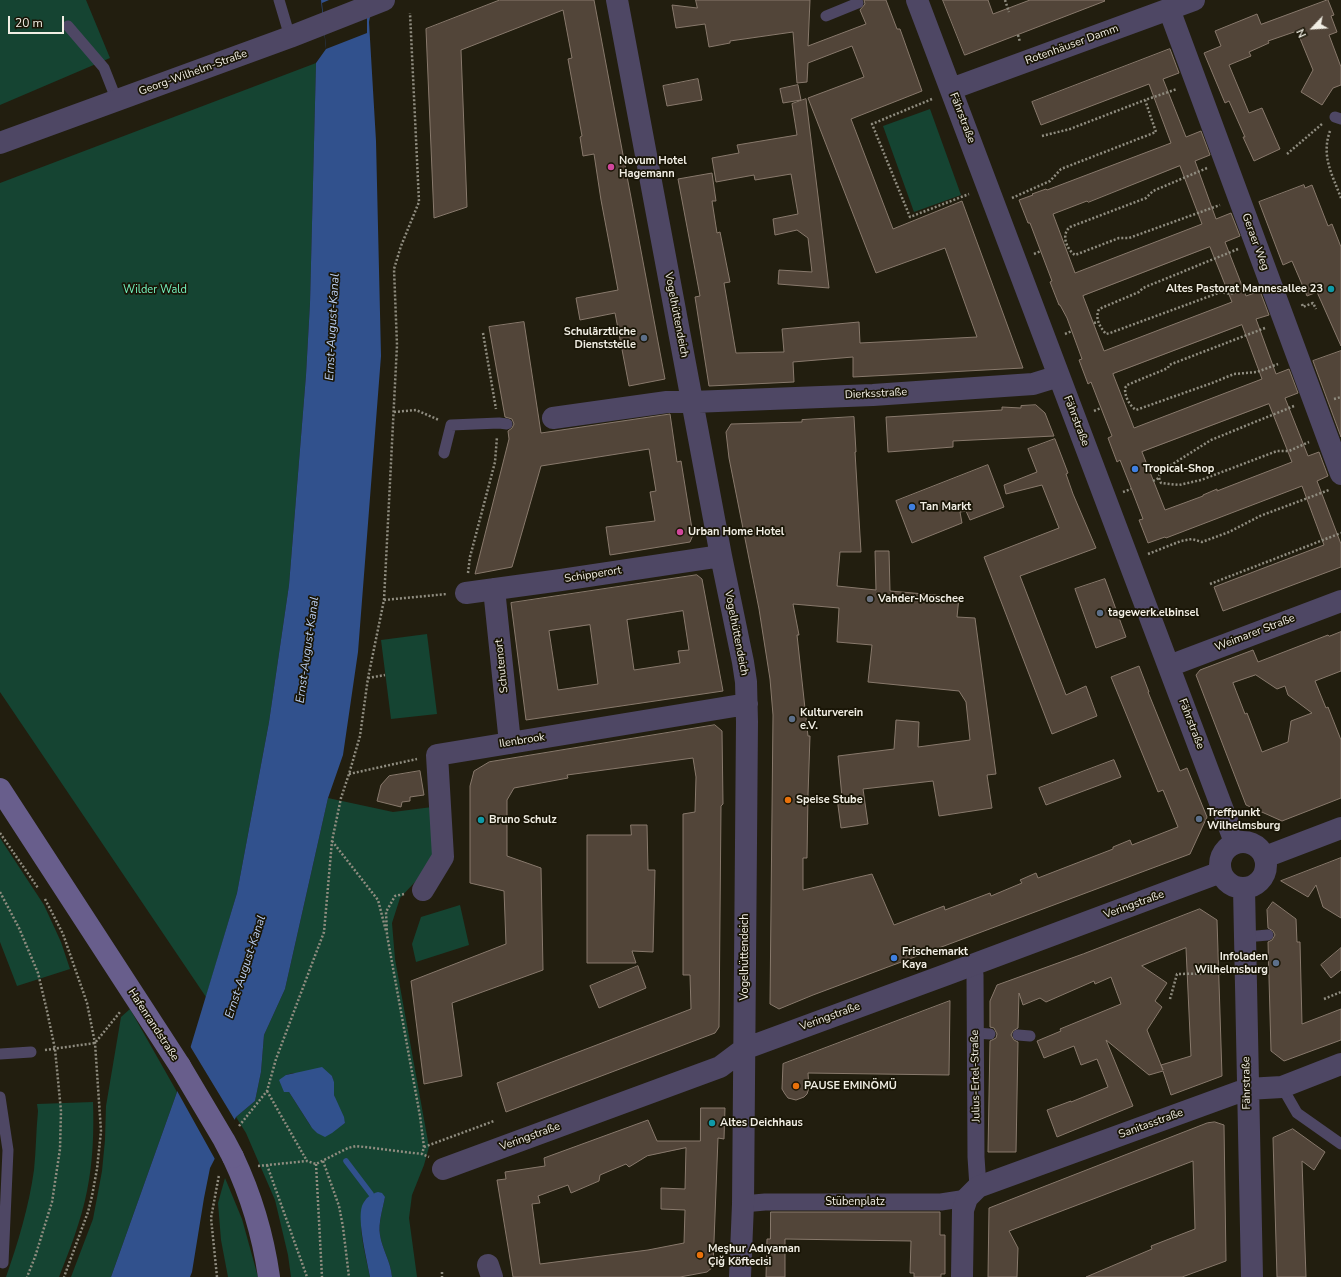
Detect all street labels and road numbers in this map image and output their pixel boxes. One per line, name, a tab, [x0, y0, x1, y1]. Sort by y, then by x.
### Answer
street label: Rotenhäuser Damm	[1024, 22, 1120, 68]
street label: Georg-Wilhelm-Straße	[137, 47, 249, 99]
street label: Fährstraße	[946, 91, 978, 145]
street label: Geraer Weg	[1239, 212, 1271, 272]
street label: Vogelhüttendeich	[661, 271, 691, 359]
street label: Dierksstraße	[844, 386, 908, 402]
street label: Fährstraße	[1060, 394, 1092, 448]
street label: Schipperort	[564, 564, 622, 586]
street label: Vogelhüttendeich	[721, 589, 751, 677]
street label: Weimarer Straße	[1213, 612, 1297, 654]
street label: Schutenort	[493, 638, 511, 694]
street label: Fährstraße	[1175, 697, 1207, 751]
street label: Ilenbrook	[498, 731, 546, 751]
street label: Veringstraße	[1102, 888, 1166, 922]
street label: Vogelhüttendeich	[738, 914, 752, 1000]
street label: Hafenrandstraße	[125, 986, 181, 1064]
street label: Veringstraße	[798, 1000, 862, 1034]
street label: Julius-Ertel-Straße	[969, 1030, 983, 1122]
street label: Fährstraße	[1240, 1056, 1254, 1110]
street label: Sanitasstraße	[1117, 1106, 1185, 1142]
street label: Veringstraße	[498, 1120, 562, 1154]
street label: Stübenplatz	[825, 1195, 885, 1209]

